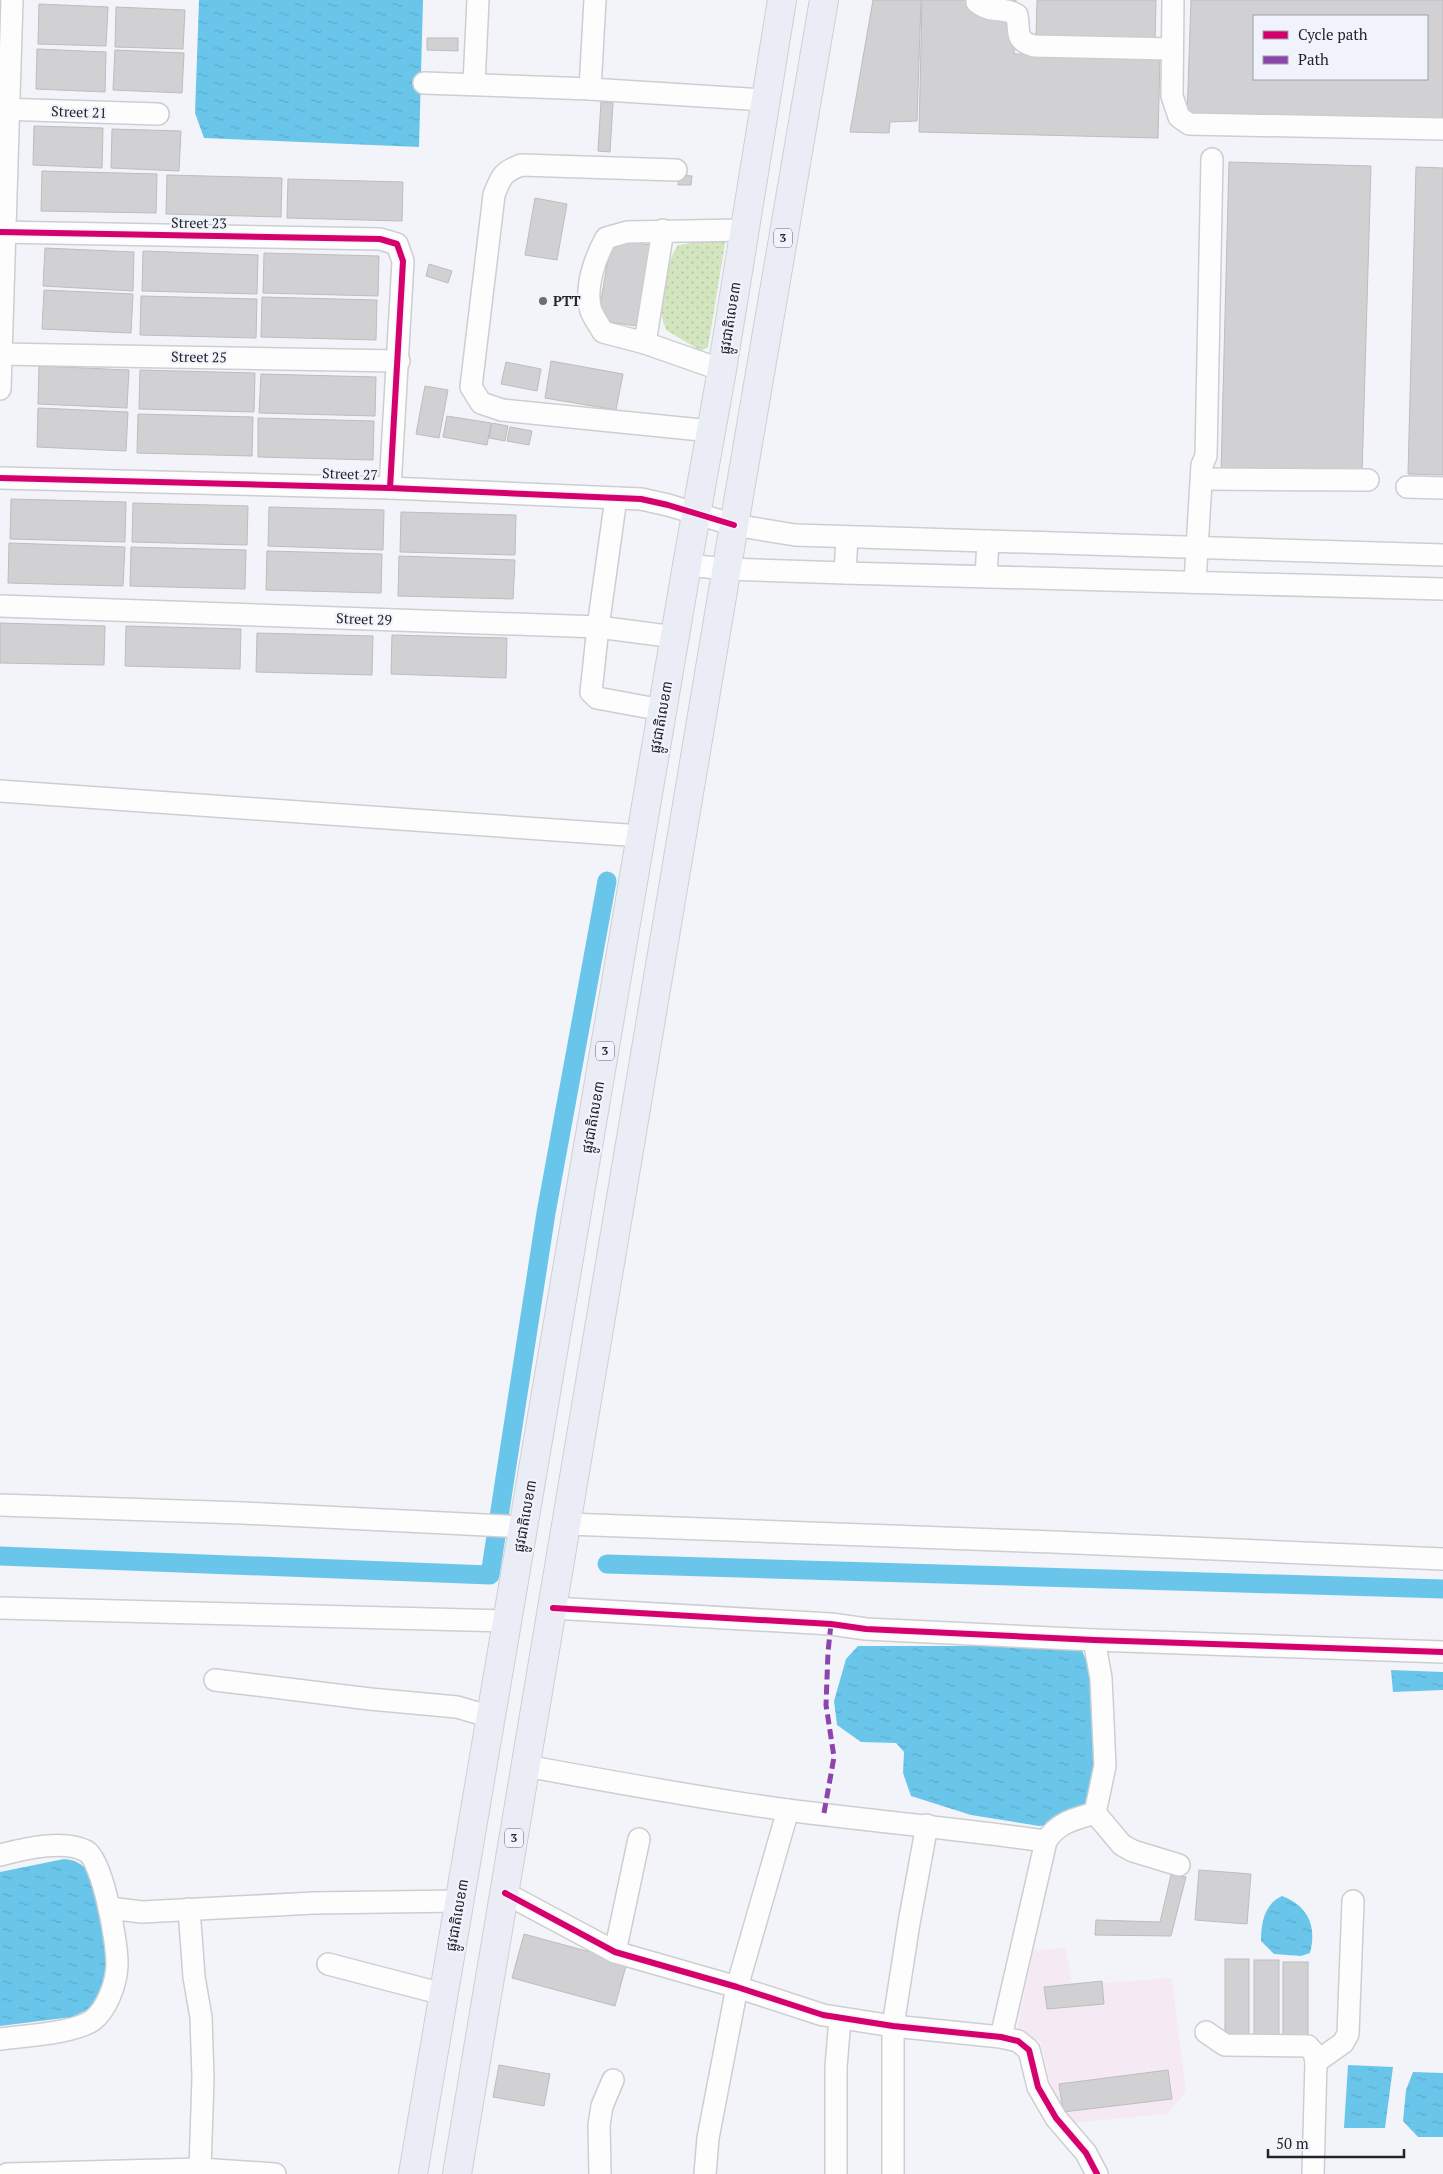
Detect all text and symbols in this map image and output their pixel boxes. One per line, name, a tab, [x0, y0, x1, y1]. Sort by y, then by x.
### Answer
legend	[1253, 15, 1428, 80]
text: Cycle path	[1298, 24, 1368, 44]
text: Path	[1298, 49, 1329, 69]
street label: Street 21	[51, 101, 107, 122]
street label: Street 23	[171, 213, 227, 232]
road number: 3	[774, 228, 792, 248]
street label: ផ្លូវជាតិលេខ៣	[714, 280, 748, 356]
place label: PTT	[553, 291, 581, 310]
marker: PTT	[537, 295, 549, 307]
street label: Street 25	[171, 347, 227, 366]
street label: Street 27	[322, 463, 378, 484]
street label: Street 29	[336, 608, 392, 629]
street label: ផ្លូវជាតិលេខ៣	[645, 679, 679, 755]
road number: 3	[596, 1042, 614, 1060]
street label: ផ្លូវជាតិលេខ៣	[577, 1079, 611, 1155]
street label: ផ្លូវជាតិលេខ៣	[509, 1478, 543, 1554]
road number: 3	[505, 1829, 523, 1848]
street label: ផ្លូវជាតិលេខ៣	[441, 1877, 475, 1953]
scale bar	[1268, 2126, 1404, 2158]
text: 50 m	[1276, 2133, 1309, 2153]

